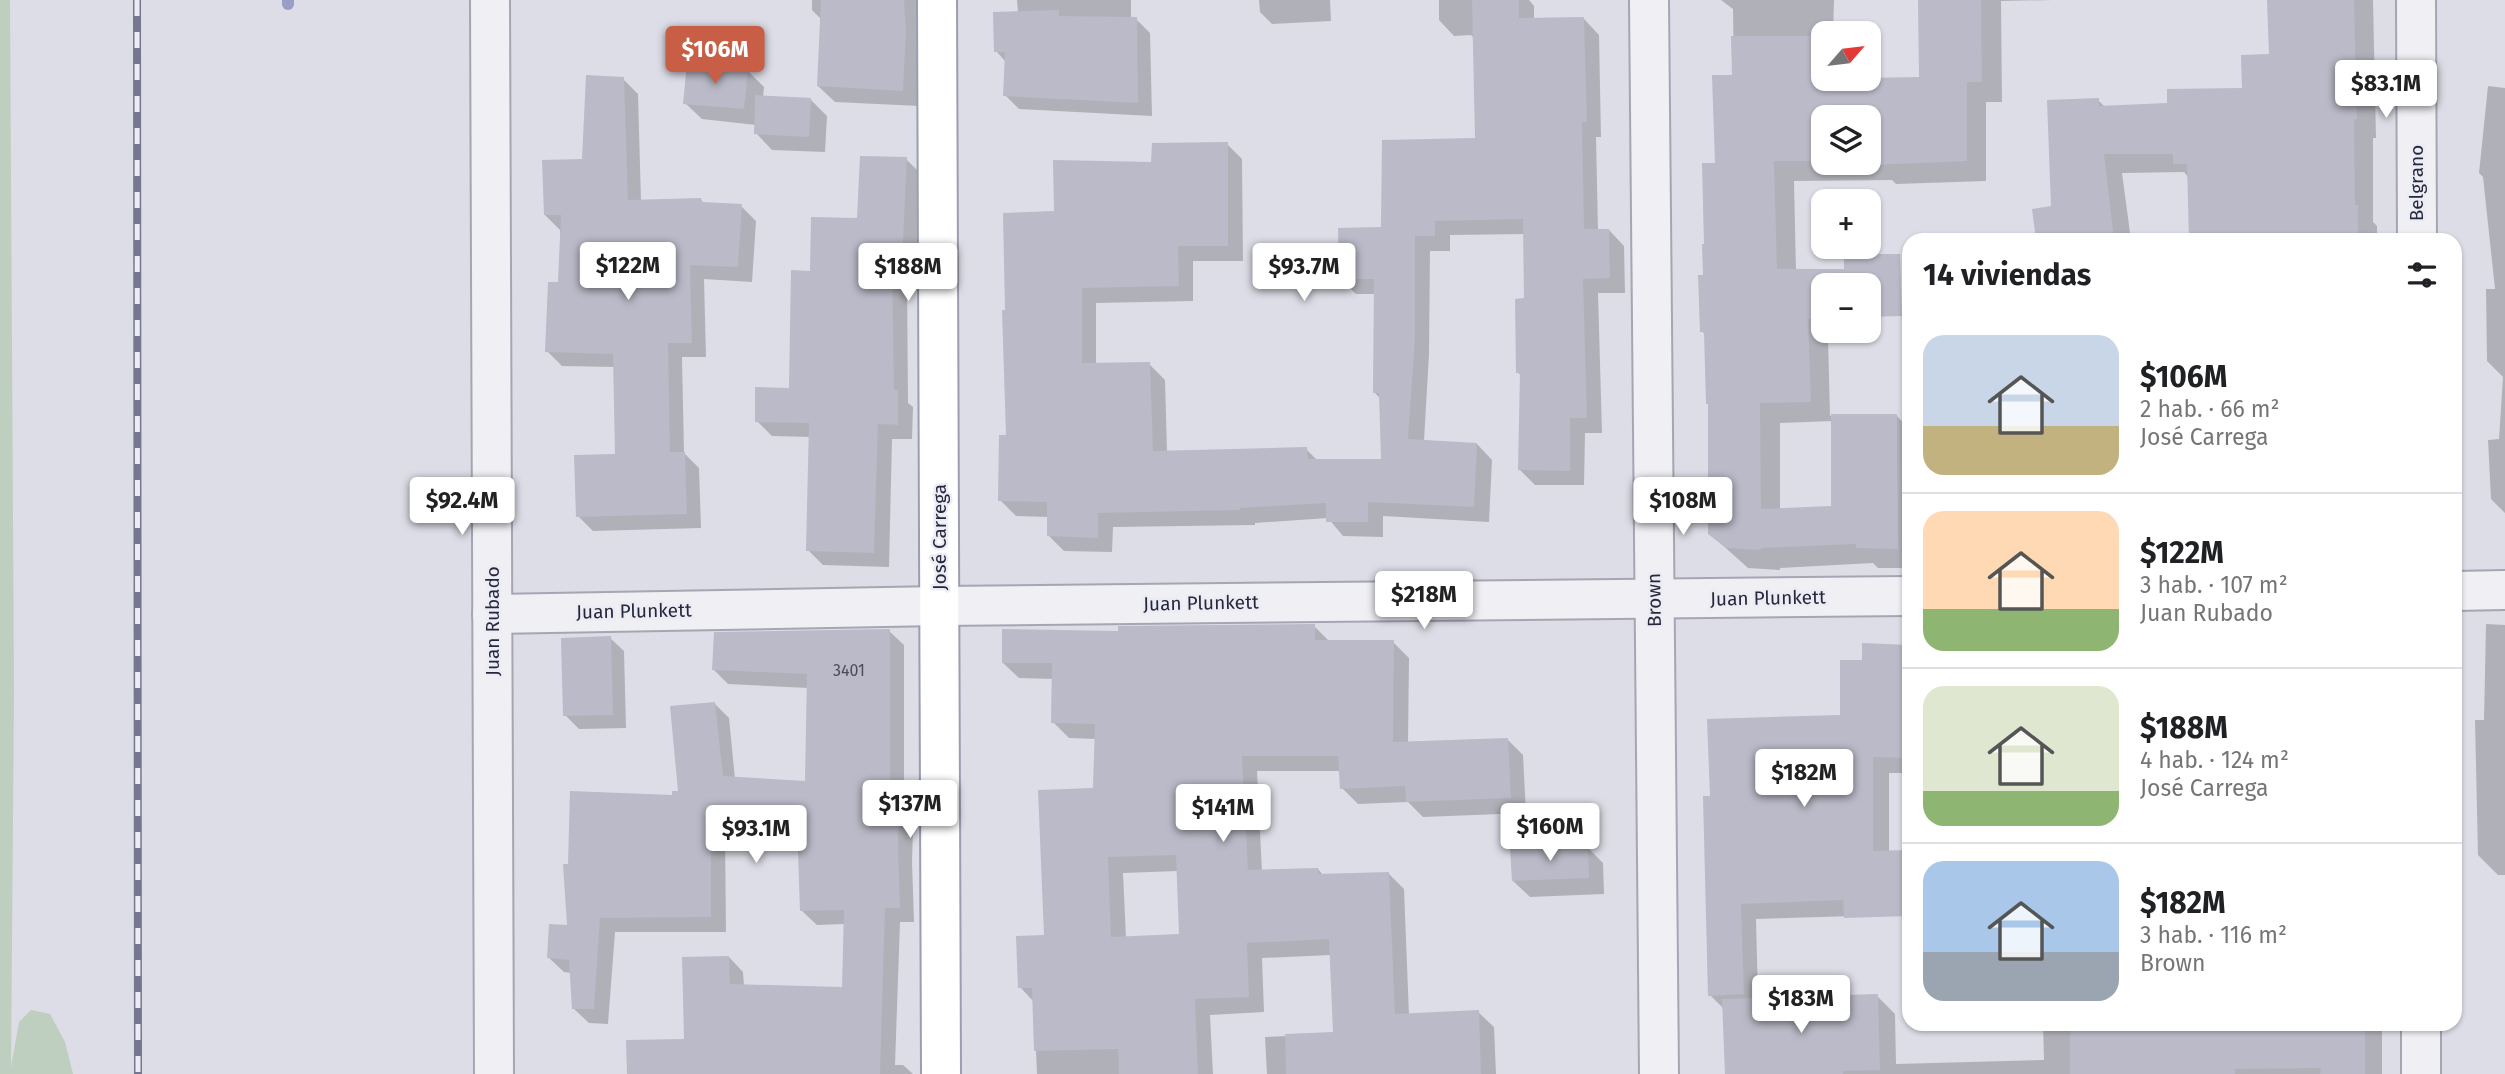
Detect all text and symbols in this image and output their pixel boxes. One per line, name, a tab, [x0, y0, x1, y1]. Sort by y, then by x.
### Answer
north arrow	[1811, 21, 1881, 91]
map controls	[1811, 21, 1881, 343]
pin: $106M	[666, 27, 764, 86]
text: $106M	[682, 35, 748, 63]
pin: $83.1M	[2329, 60, 2443, 120]
text: $83.1M	[2351, 69, 2421, 97]
button: layers	[1811, 105, 1881, 175]
street label: Belgrano	[2405, 145, 2428, 221]
button: +	[1811, 189, 1881, 259]
pin: $122M	[579, 243, 677, 302]
pin: $188M	[859, 244, 957, 303]
pin: $93.7M	[1247, 244, 1361, 303]
text: $122M	[596, 251, 660, 279]
text: $188M	[874, 252, 942, 280]
text: $93.7M	[1268, 252, 1340, 280]
icon: filters	[2403, 256, 2441, 294]
text: 14 viviendas	[1923, 257, 2091, 293]
button: −	[1811, 273, 1881, 343]
text: $106M	[2140, 359, 2227, 395]
icon: home	[1979, 363, 2063, 447]
text: 2 hab. · 66 m²	[2140, 395, 2280, 423]
text: José Carrega	[2140, 423, 2269, 451]
pin: $92.4M	[405, 477, 519, 537]
pin: $108M	[1634, 477, 1732, 537]
street label: José Carrega	[928, 484, 951, 590]
text: $92.4M	[426, 486, 498, 514]
text: $108M	[1649, 486, 1717, 514]
text: $122M	[2140, 535, 2224, 571]
icon: home	[1979, 539, 2063, 623]
street label: Juan Rubado	[481, 566, 504, 676]
text: 3 hab. · 107 m²	[2140, 571, 2288, 599]
pin: $218M	[1375, 572, 1473, 631]
street label: Brown	[1642, 573, 1666, 627]
text: $218M	[1391, 580, 1457, 608]
street label: Juan Plunkett	[1710, 585, 1826, 611]
street label: Juan Plunkett	[1143, 590, 1259, 616]
street label: Juan Plunkett	[576, 598, 692, 624]
text: Juan Rubado	[2140, 599, 2273, 627]
house number: 3401	[833, 661, 865, 680]
text: $188M	[2140, 710, 2228, 746]
icon: home	[1979, 714, 2063, 798]
text: 4 hab. · 124 m²	[2140, 746, 2289, 774]
pin: $182M	[1755, 750, 1853, 809]
text: $182M	[1771, 758, 1837, 786]
text: José Carrega	[2140, 774, 2269, 802]
pin: $137M	[861, 780, 959, 840]
pin: $141M	[1174, 784, 1272, 844]
text: $137M	[878, 789, 942, 817]
text: $141M	[1192, 793, 1254, 821]
pin: $160M	[1501, 804, 1599, 863]
pin: $93.1M	[699, 806, 813, 865]
text: $160M	[1517, 812, 1583, 840]
text: $93.1M	[722, 814, 790, 842]
text: $182M	[2140, 885, 2226, 921]
icon: home	[1979, 889, 2063, 973]
text: 3 hab. · 116 m²	[2140, 921, 2287, 949]
text: Brown	[2140, 949, 2206, 977]
pin: $183M	[1752, 976, 1850, 1035]
text: $183M	[1768, 984, 1834, 1012]

